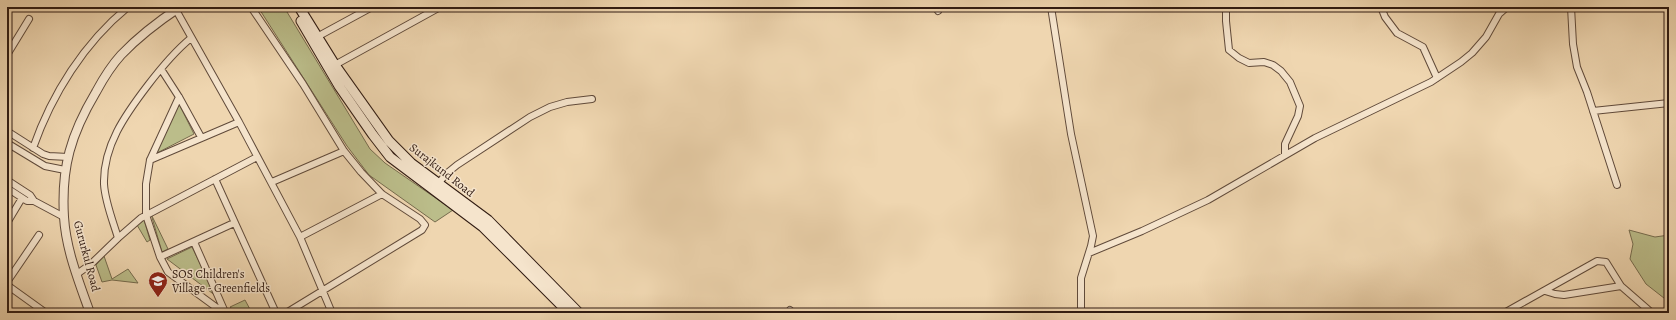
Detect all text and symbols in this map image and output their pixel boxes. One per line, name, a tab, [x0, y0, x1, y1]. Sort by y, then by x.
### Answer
street label: Surajkund Road	[406, 139, 478, 201]
street label: Gururkul Road	[70, 219, 104, 294]
place label: SOS Children's Village - Greenfields	[171, 266, 270, 296]
school or university icon: SOS Children's Village - Greenfields	[147, 270, 169, 298]

